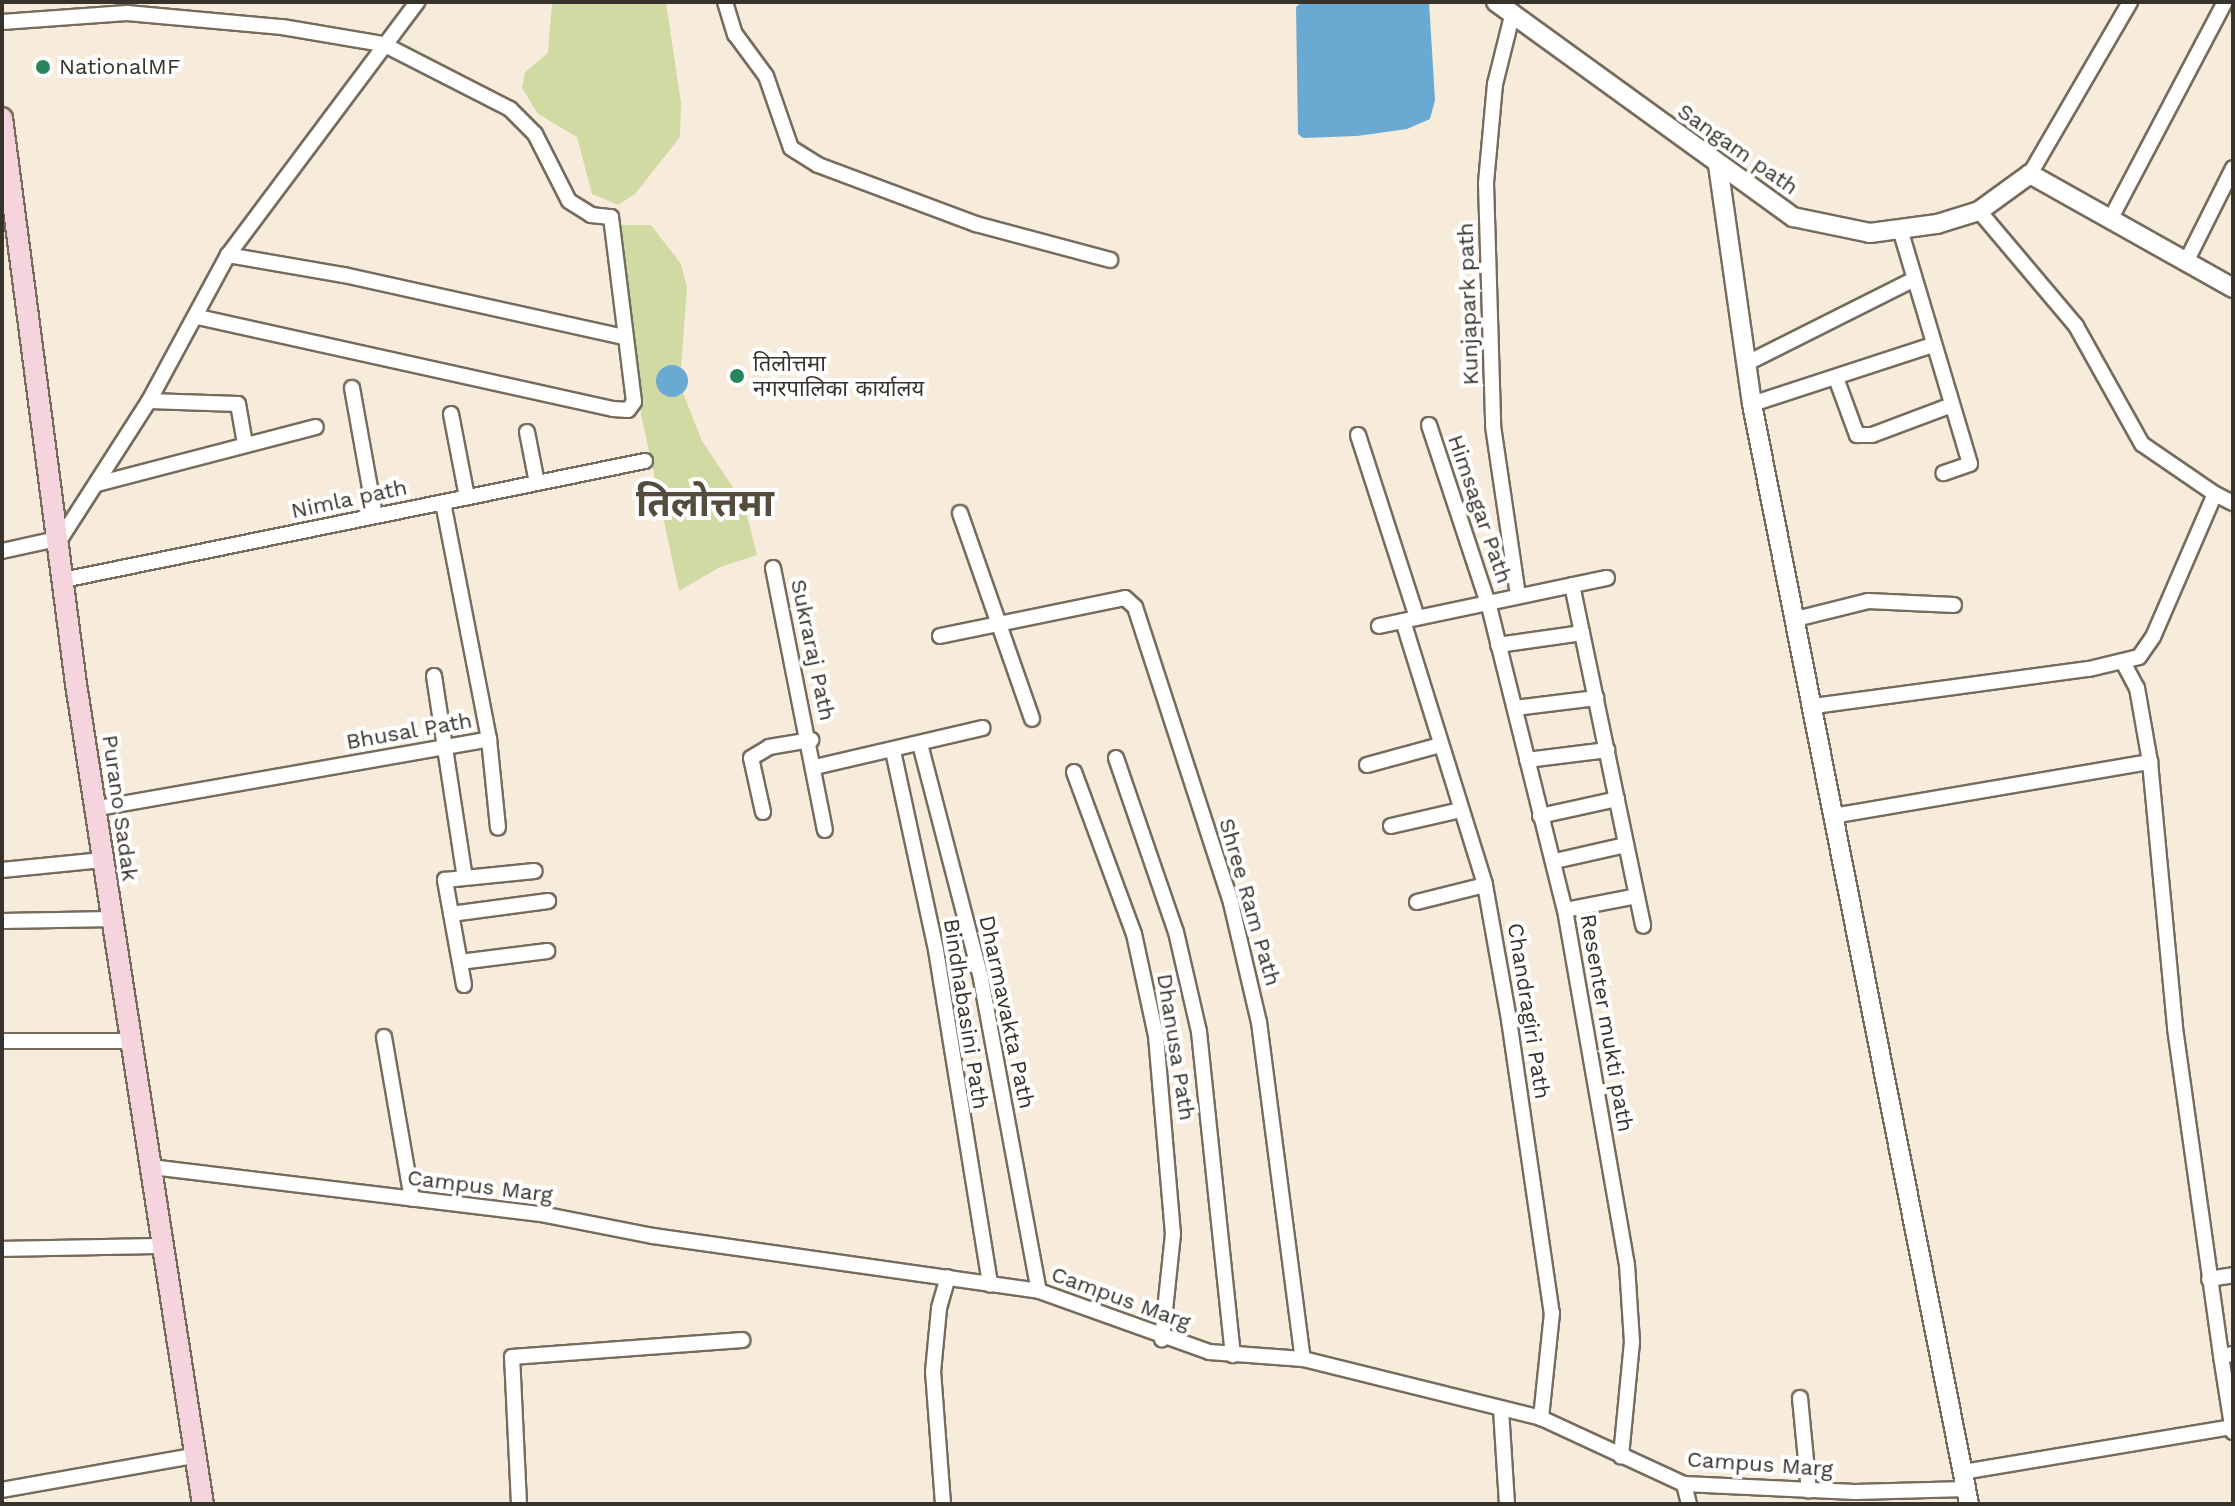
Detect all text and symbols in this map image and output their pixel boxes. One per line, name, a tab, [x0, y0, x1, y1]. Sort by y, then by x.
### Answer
place label: NationalMF	[59, 54, 180, 80]
marker: NationalMF	[34, 58, 52, 76]
street label: Sangam path	[1673, 98, 1803, 200]
street label: Kunjapark path	[1452, 222, 1484, 386]
place label: तिलोत्तमा नगरपालिका कार्यालय	[753, 350, 924, 402]
marker: तिलोत्तमा नगरपालिका कार्यालय	[728, 367, 746, 385]
street label: Himsagar Path	[1442, 431, 1518, 587]
street label: Nimla path	[288, 474, 410, 524]
district label: तिलोत्तमा	[636, 481, 774, 527]
street label: Sukraraj Path	[785, 577, 841, 723]
street label: Bhusal Path	[344, 707, 474, 755]
street label: Purano Sadak	[97, 733, 143, 883]
street label: Shree Ram Path	[1213, 815, 1287, 989]
street label: Resenter mukti path	[1575, 912, 1639, 1134]
street label: Dharmavakta Path	[974, 913, 1040, 1111]
street label: Bindhabasini Path	[938, 917, 994, 1111]
street label: Chandragiri Path	[1502, 921, 1556, 1101]
street label: Dhanusa Path	[1151, 971, 1201, 1123]
street label: Campus Marg	[406, 1164, 554, 1208]
street label: Campus Marg	[1048, 1261, 1194, 1335]
street label: Campus Marg	[1686, 1446, 1834, 1482]

